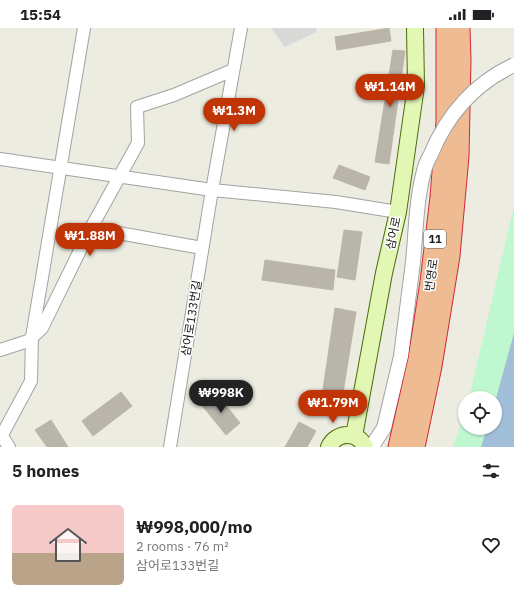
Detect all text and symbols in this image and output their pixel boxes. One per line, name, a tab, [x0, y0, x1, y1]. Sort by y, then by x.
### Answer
text: 15:54	[20, 5, 61, 24]
pin: ₩1.14M	[357, 74, 423, 108]
text: ₩1.14M	[364, 78, 416, 95]
pin: ₩1.3M	[206, 98, 262, 132]
text: ₩1.3M	[212, 102, 256, 119]
street label: 삼어로	[382, 215, 404, 251]
pin: ₩1.88M	[57, 223, 123, 257]
text: ₩1.88M	[64, 227, 116, 244]
road number: 11	[424, 230, 446, 248]
street label: 번영로	[421, 258, 441, 292]
street label: 삼어로133번길	[178, 279, 204, 357]
pin: ₩998K	[193, 380, 249, 414]
text: ₩998K	[198, 384, 244, 401]
pin: ₩1.79M	[300, 390, 366, 424]
map controls	[458, 391, 502, 435]
button: locate	[458, 391, 502, 435]
text: ₩1.79M	[307, 394, 359, 411]
text: 5 homes	[12, 460, 79, 482]
icon: filters	[480, 460, 502, 482]
text: ₩998,000/mo	[136, 516, 252, 538]
icon: home	[44, 521, 92, 569]
icon: heart	[480, 534, 502, 556]
text: 2 rooms · 76 m²	[136, 538, 229, 555]
text: 삼어로133번길	[136, 557, 219, 574]

